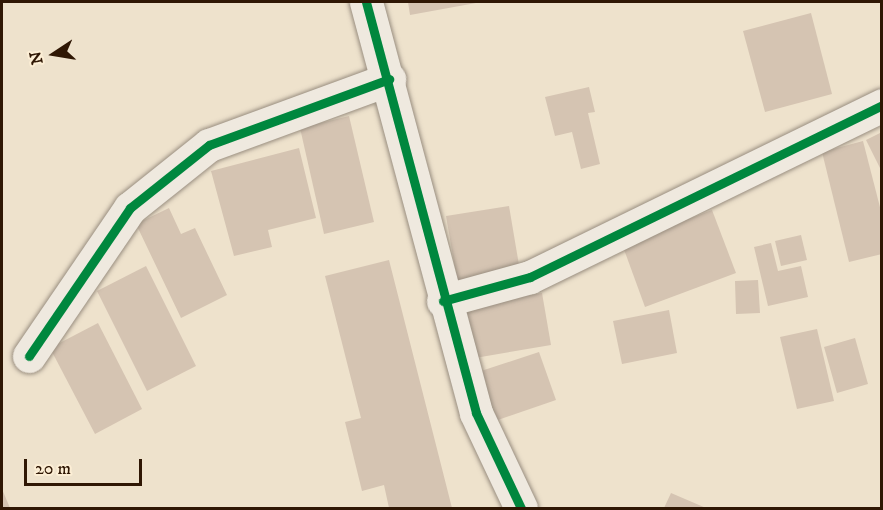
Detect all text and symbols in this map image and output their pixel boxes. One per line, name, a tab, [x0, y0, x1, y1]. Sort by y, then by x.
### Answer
north arrow	[24, 24, 84, 84]
text: N	[25, 49, 48, 66]
scale bar	[27, 447, 146, 485]
text: 20 m	[35, 458, 71, 480]

